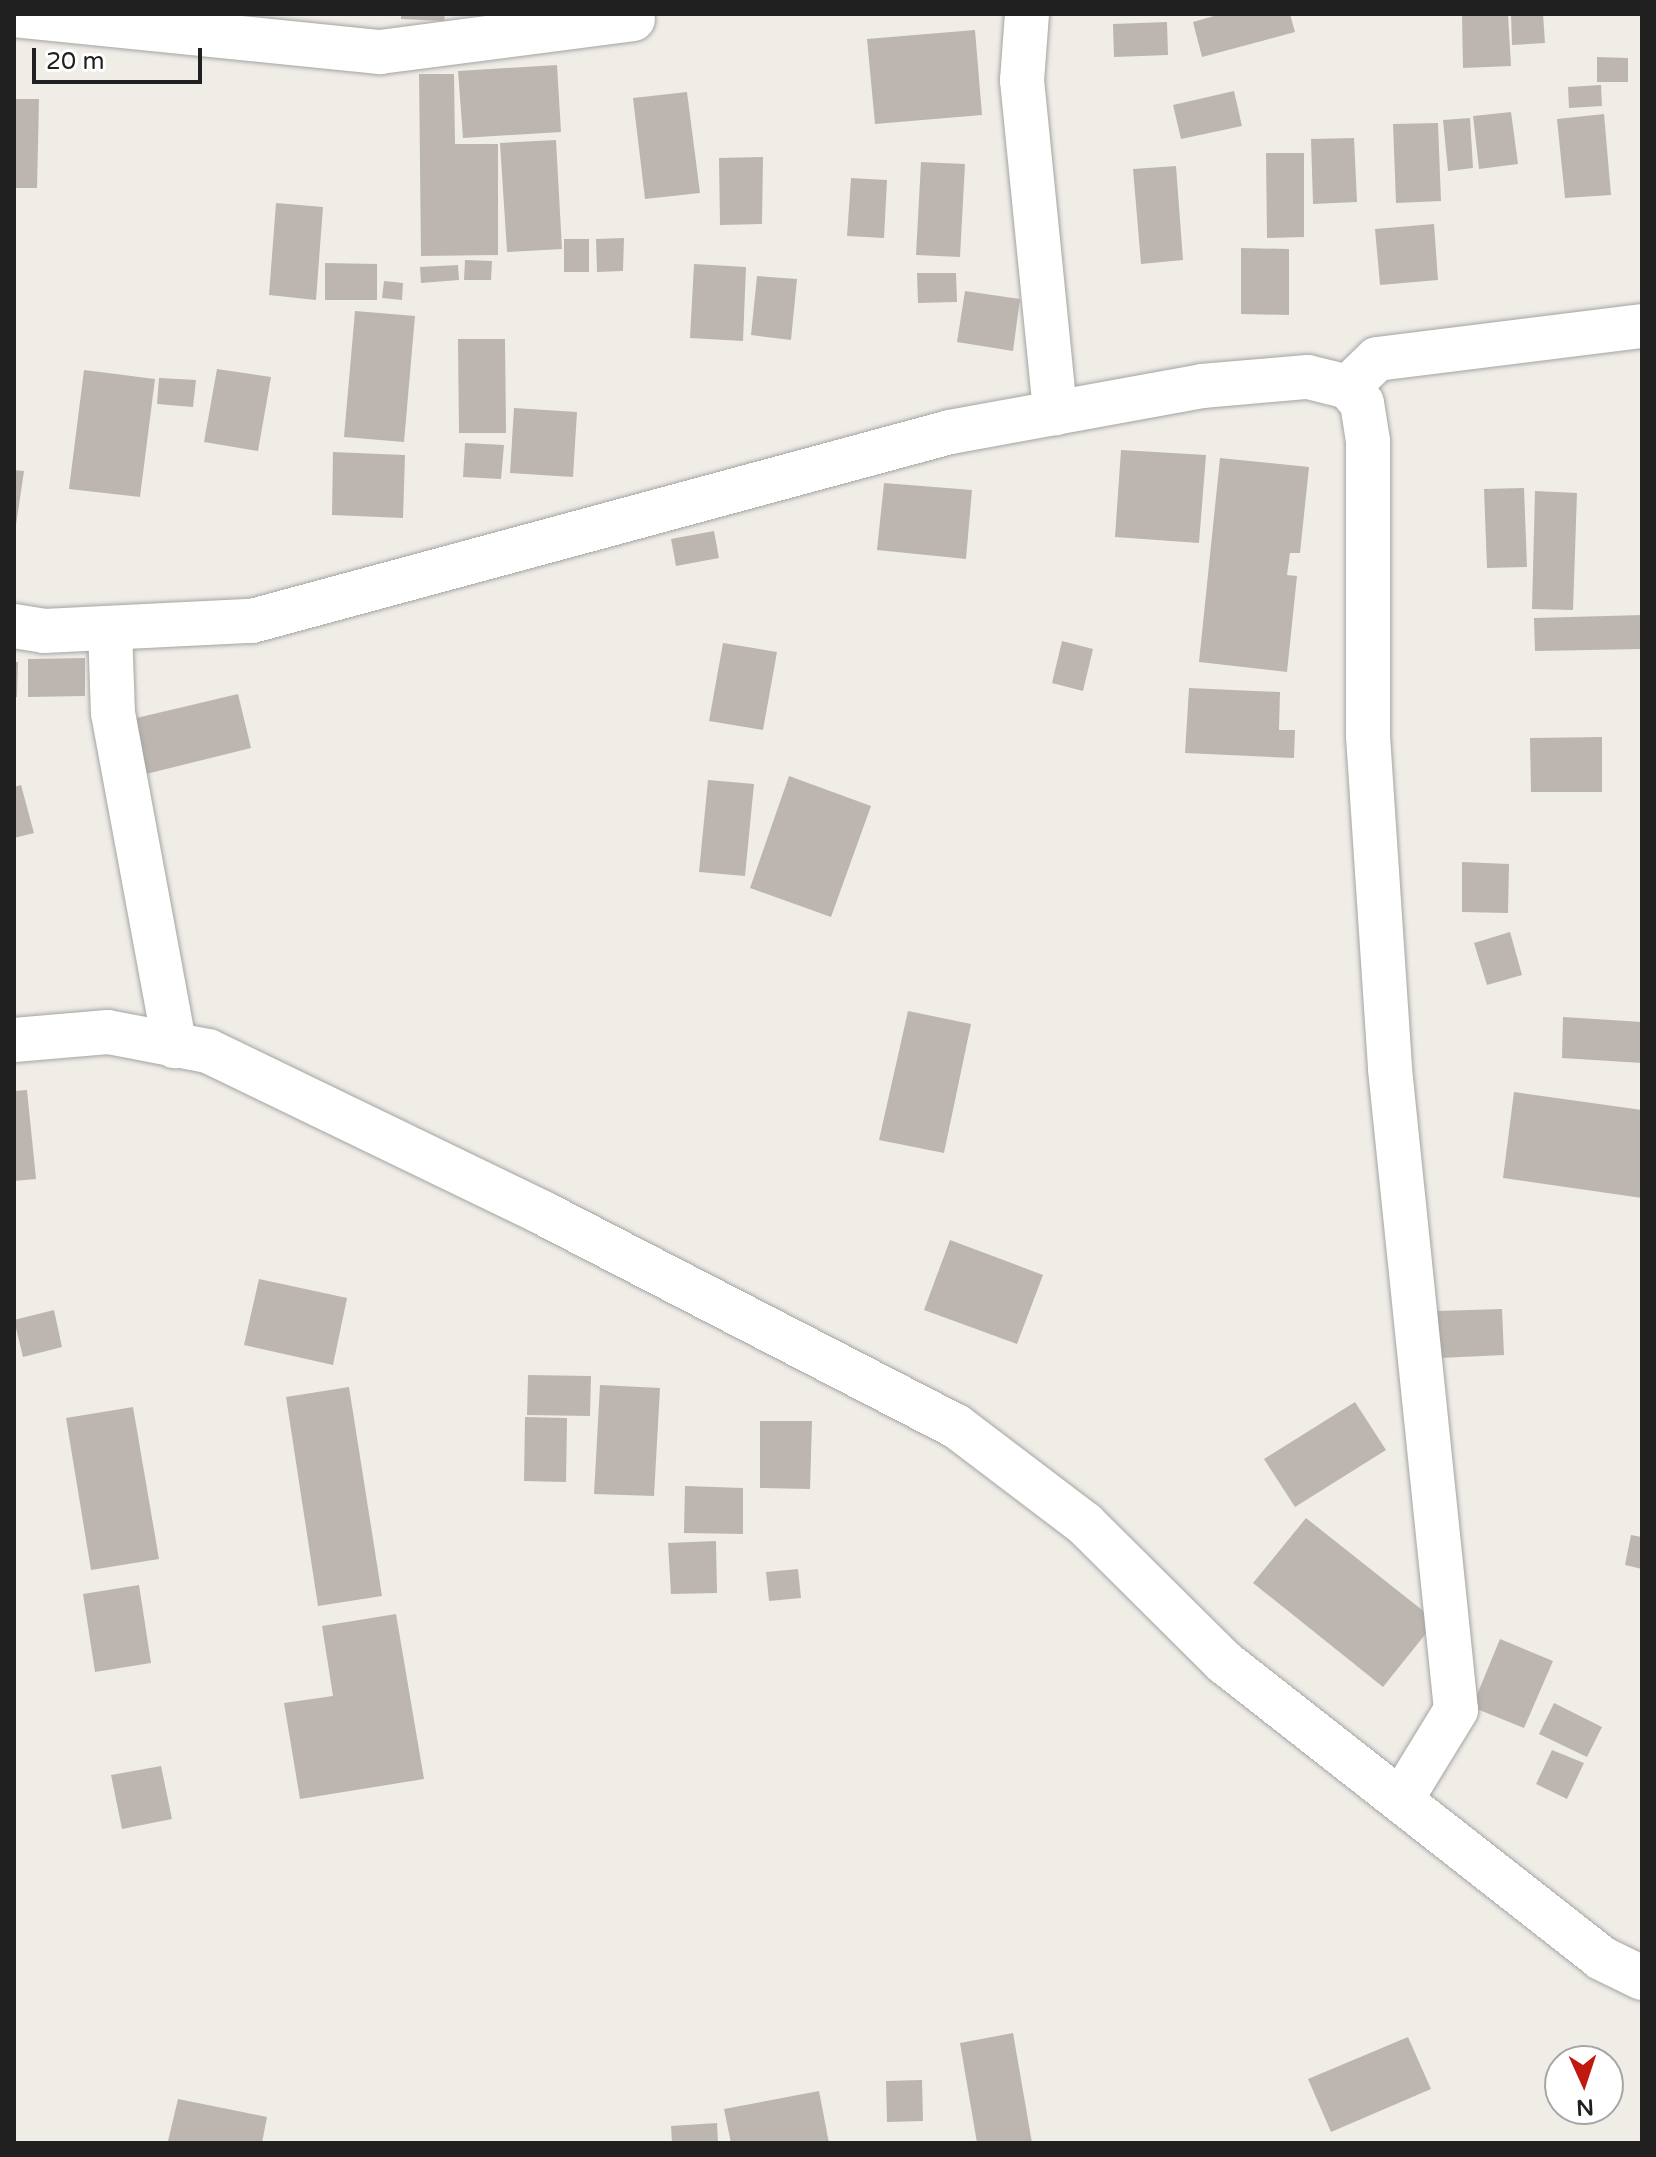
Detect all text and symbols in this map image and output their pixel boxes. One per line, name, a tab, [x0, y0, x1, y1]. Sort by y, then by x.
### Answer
scale bar	[36, 32, 206, 82]
text: 20 m	[46, 47, 104, 76]
north arrow	[1544, 2045, 1624, 2125]
text: N	[1576, 2094, 1595, 2120]

